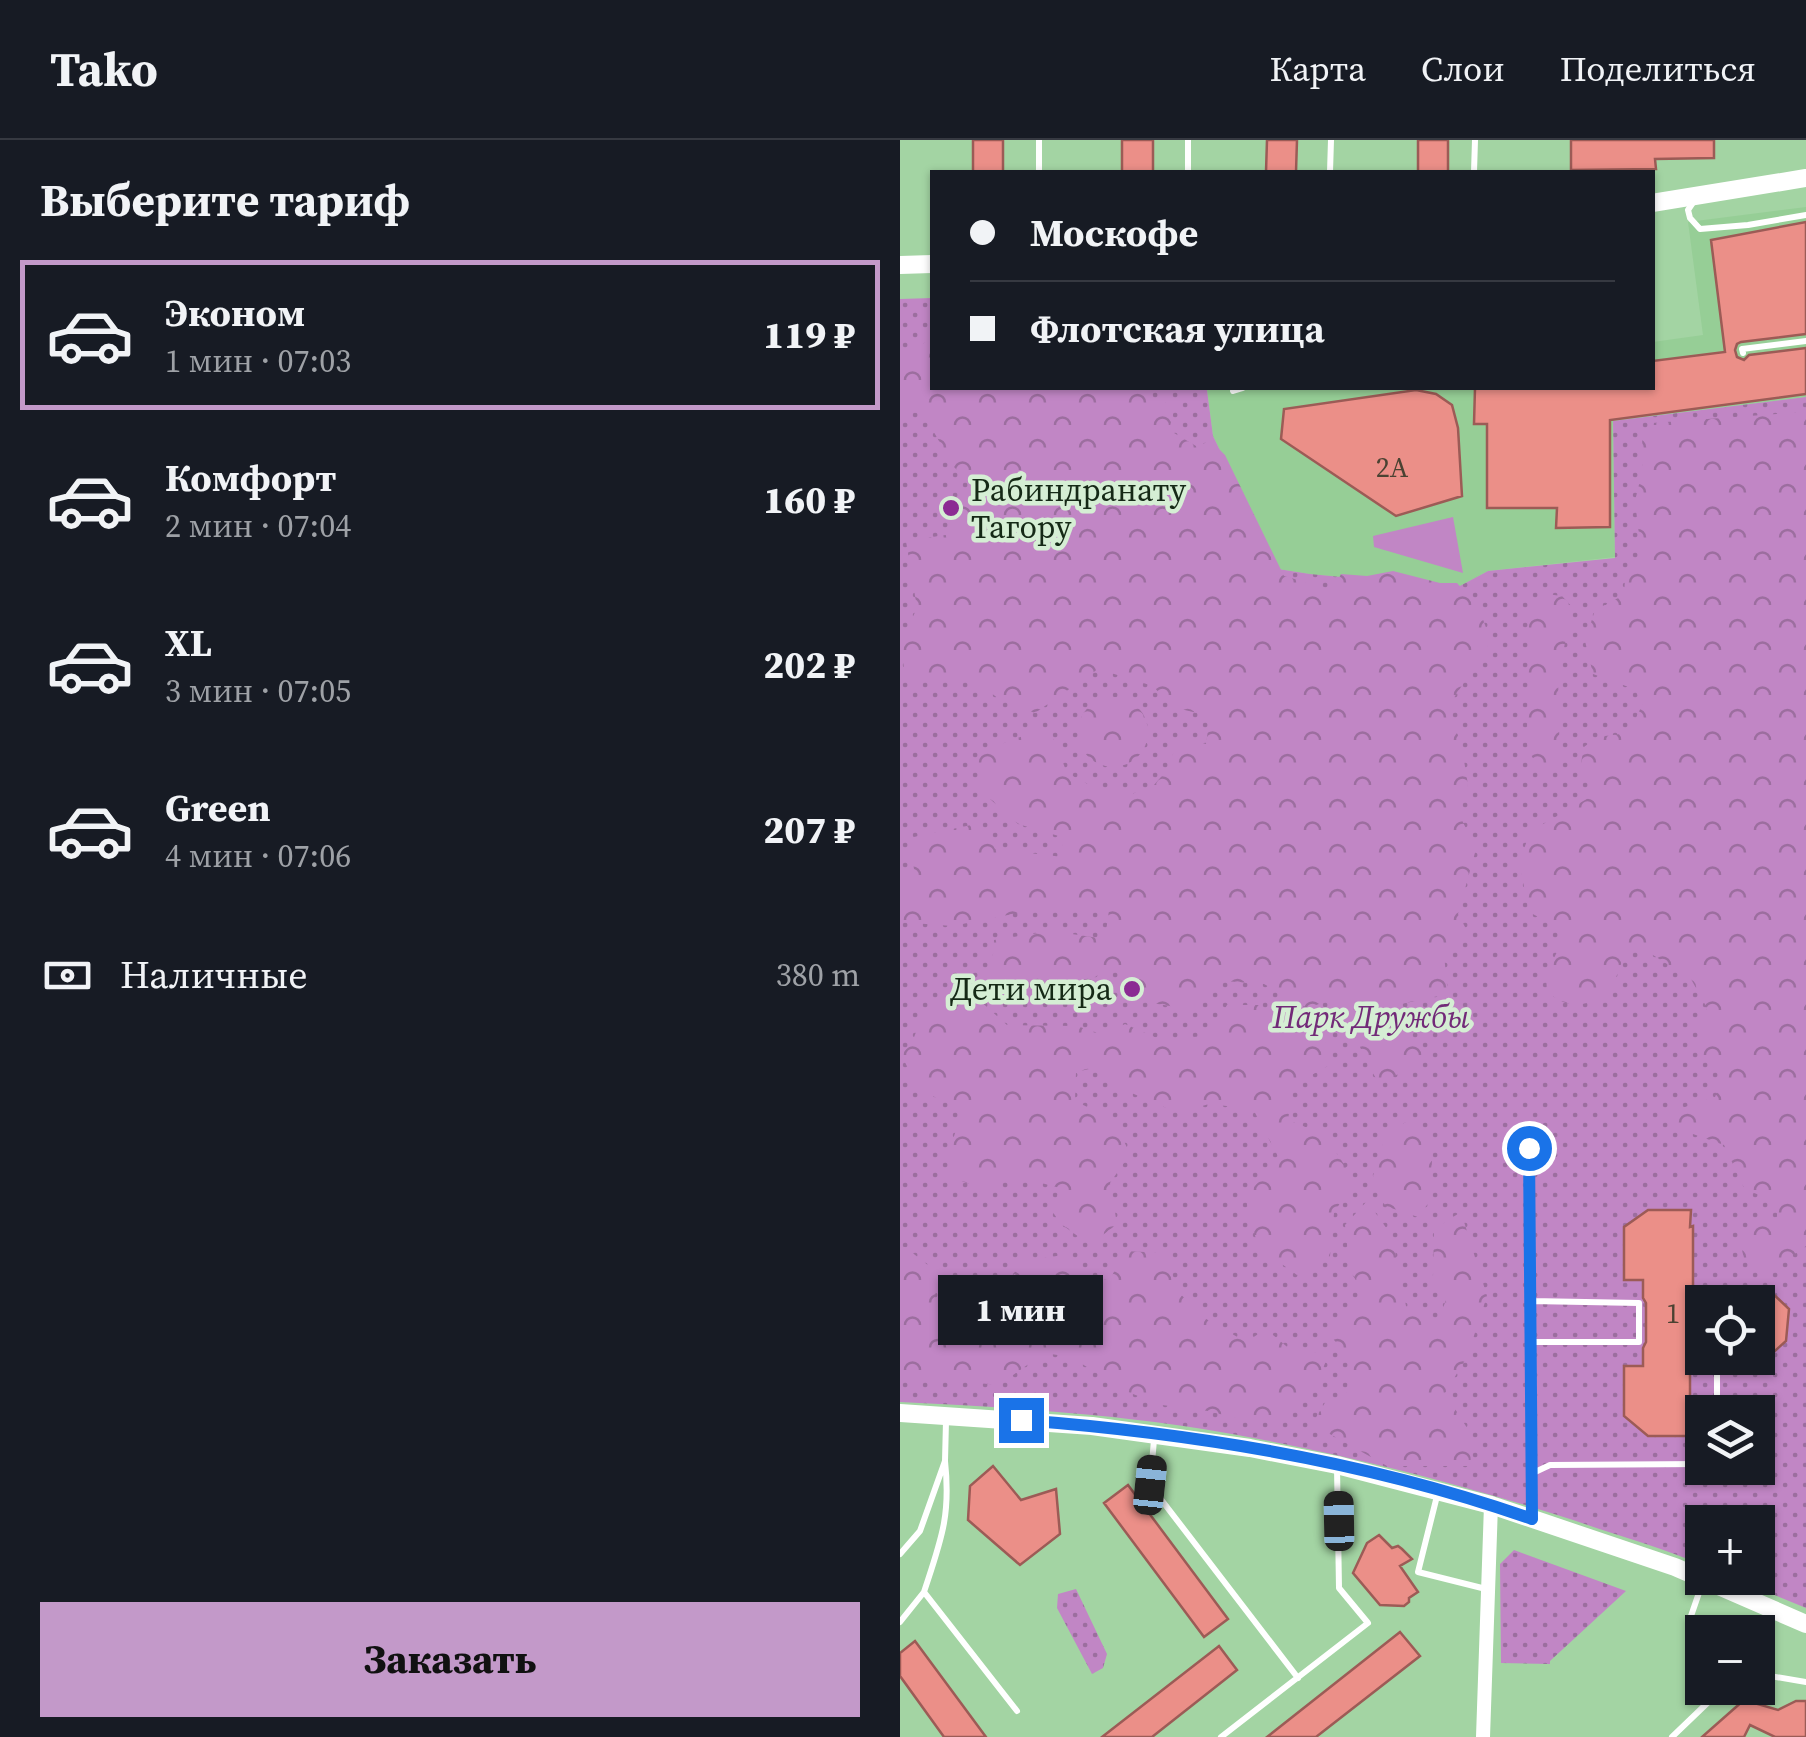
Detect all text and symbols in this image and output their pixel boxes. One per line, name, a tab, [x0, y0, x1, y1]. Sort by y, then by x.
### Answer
text: Tako	[50, 36, 158, 102]
text: Карта	[1269, 45, 1366, 93]
text: Слои	[1421, 45, 1505, 93]
text: Поделиться	[1560, 45, 1756, 93]
text: Выберите тариф	[40, 169, 410, 231]
text: Москофе	[1030, 207, 1198, 259]
text: Эконом	[165, 287, 305, 339]
icon: car	[45, 290, 135, 380]
text: Флотская улица	[1030, 303, 1325, 355]
text: 119 ₽	[763, 309, 855, 361]
text: 1 мин · 07:03	[165, 339, 351, 383]
house number: 2А	[1376, 448, 1409, 486]
text: Комфорт	[165, 452, 336, 504]
icon: car	[45, 455, 135, 545]
place label: Рабиндранату Тагору	[971, 468, 1187, 549]
text: 160 ₽	[763, 474, 855, 526]
marker: Рабиндранату Тагору	[940, 497, 962, 519]
text: 2 мин · 07:04	[165, 504, 351, 548]
text: XL	[165, 617, 212, 669]
icon: car	[45, 620, 135, 710]
text: 202 ₽	[763, 639, 855, 691]
text: 3 мин · 07:05	[165, 669, 351, 713]
text: Green	[165, 782, 271, 834]
icon: car	[45, 785, 135, 875]
text: 207 ₽	[763, 804, 855, 856]
text: 4 мин · 07:06	[165, 834, 351, 878]
icon: cash	[40, 948, 95, 1003]
text: Наличные	[120, 949, 308, 1001]
text: 380 m	[776, 953, 860, 997]
place label: Дети мира	[950, 967, 1113, 1011]
marker: Дети мира	[1121, 978, 1143, 1000]
park label: Парк Дружбы	[1271, 995, 1470, 1039]
route start	[1507, 1126, 1552, 1171]
callout: 1 мин	[938, 1275, 1104, 1345]
map controls	[1685, 1285, 1775, 1705]
button: locate	[1685, 1285, 1775, 1375]
text: 1 мин	[976, 1288, 1065, 1332]
house number: 1	[1666, 1294, 1680, 1332]
button: layers	[1685, 1395, 1775, 1485]
route end	[999, 1398, 1044, 1443]
car	[1132, 1454, 1168, 1516]
car	[1323, 1491, 1355, 1551]
button: +	[1685, 1505, 1775, 1595]
button: Заказать	[40, 1602, 860, 1717]
button: −	[1685, 1615, 1775, 1705]

